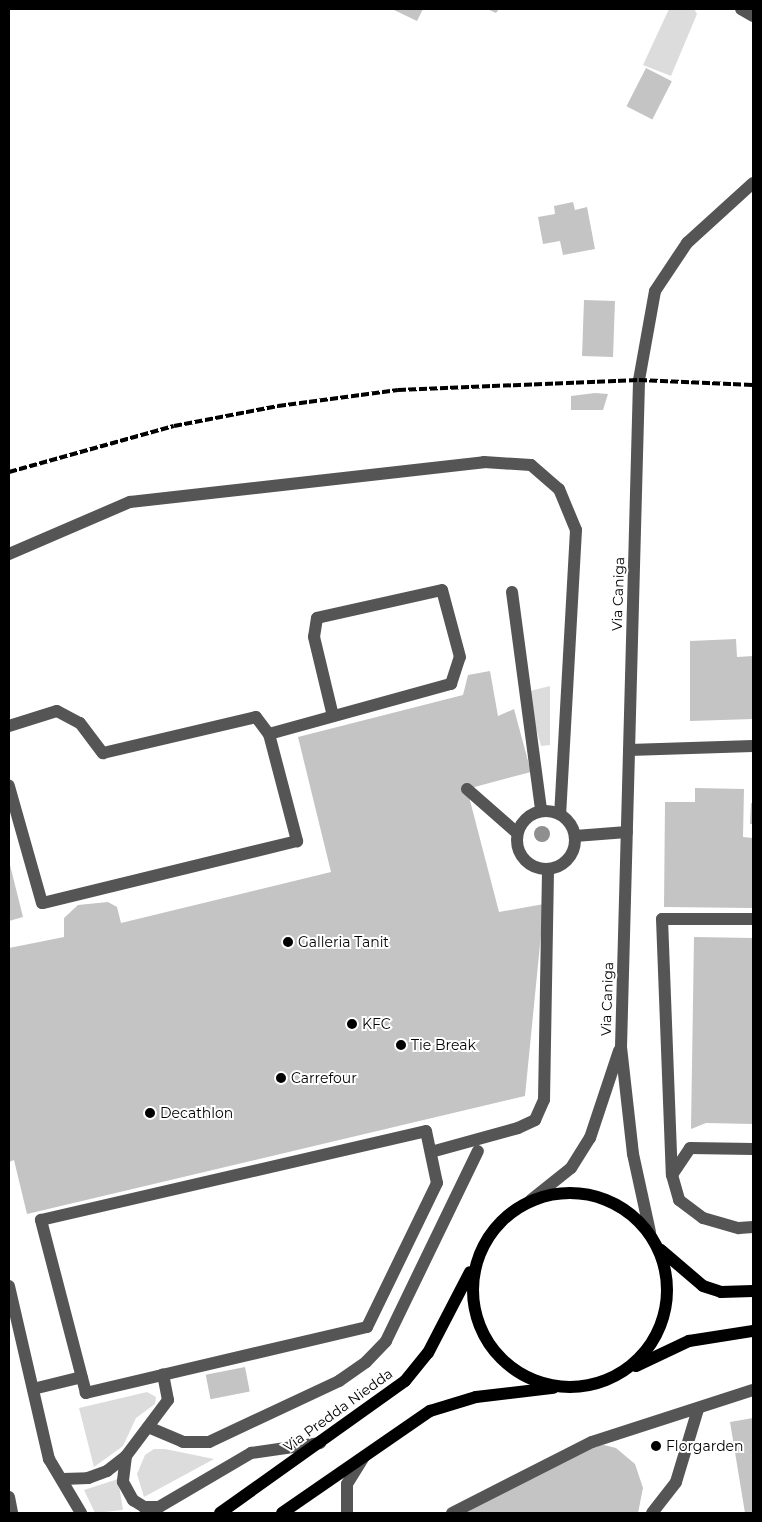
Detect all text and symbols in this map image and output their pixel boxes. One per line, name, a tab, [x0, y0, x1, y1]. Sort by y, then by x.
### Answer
street label: Via Caniga	[608, 557, 628, 631]
place label: Galleria Tanit	[298, 934, 389, 950]
marker: Galleria Tanit	[282, 936, 294, 948]
street label: Via Caniga	[597, 962, 617, 1036]
place label: KFC	[362, 1016, 391, 1032]
marker: KFC	[346, 1018, 358, 1030]
place label: Tie Break	[411, 1037, 476, 1053]
marker: Tie Break	[395, 1039, 407, 1051]
place label: Carrefour	[291, 1070, 357, 1086]
marker: Carrefour	[275, 1072, 287, 1084]
place label: Decathlon	[160, 1105, 233, 1121]
marker: Decathlon	[144, 1107, 156, 1119]
street label: Via Predda Niedda	[280, 1365, 396, 1455]
place label: Florgarden	[666, 1438, 744, 1454]
marker: Florgarden	[650, 1440, 662, 1452]

